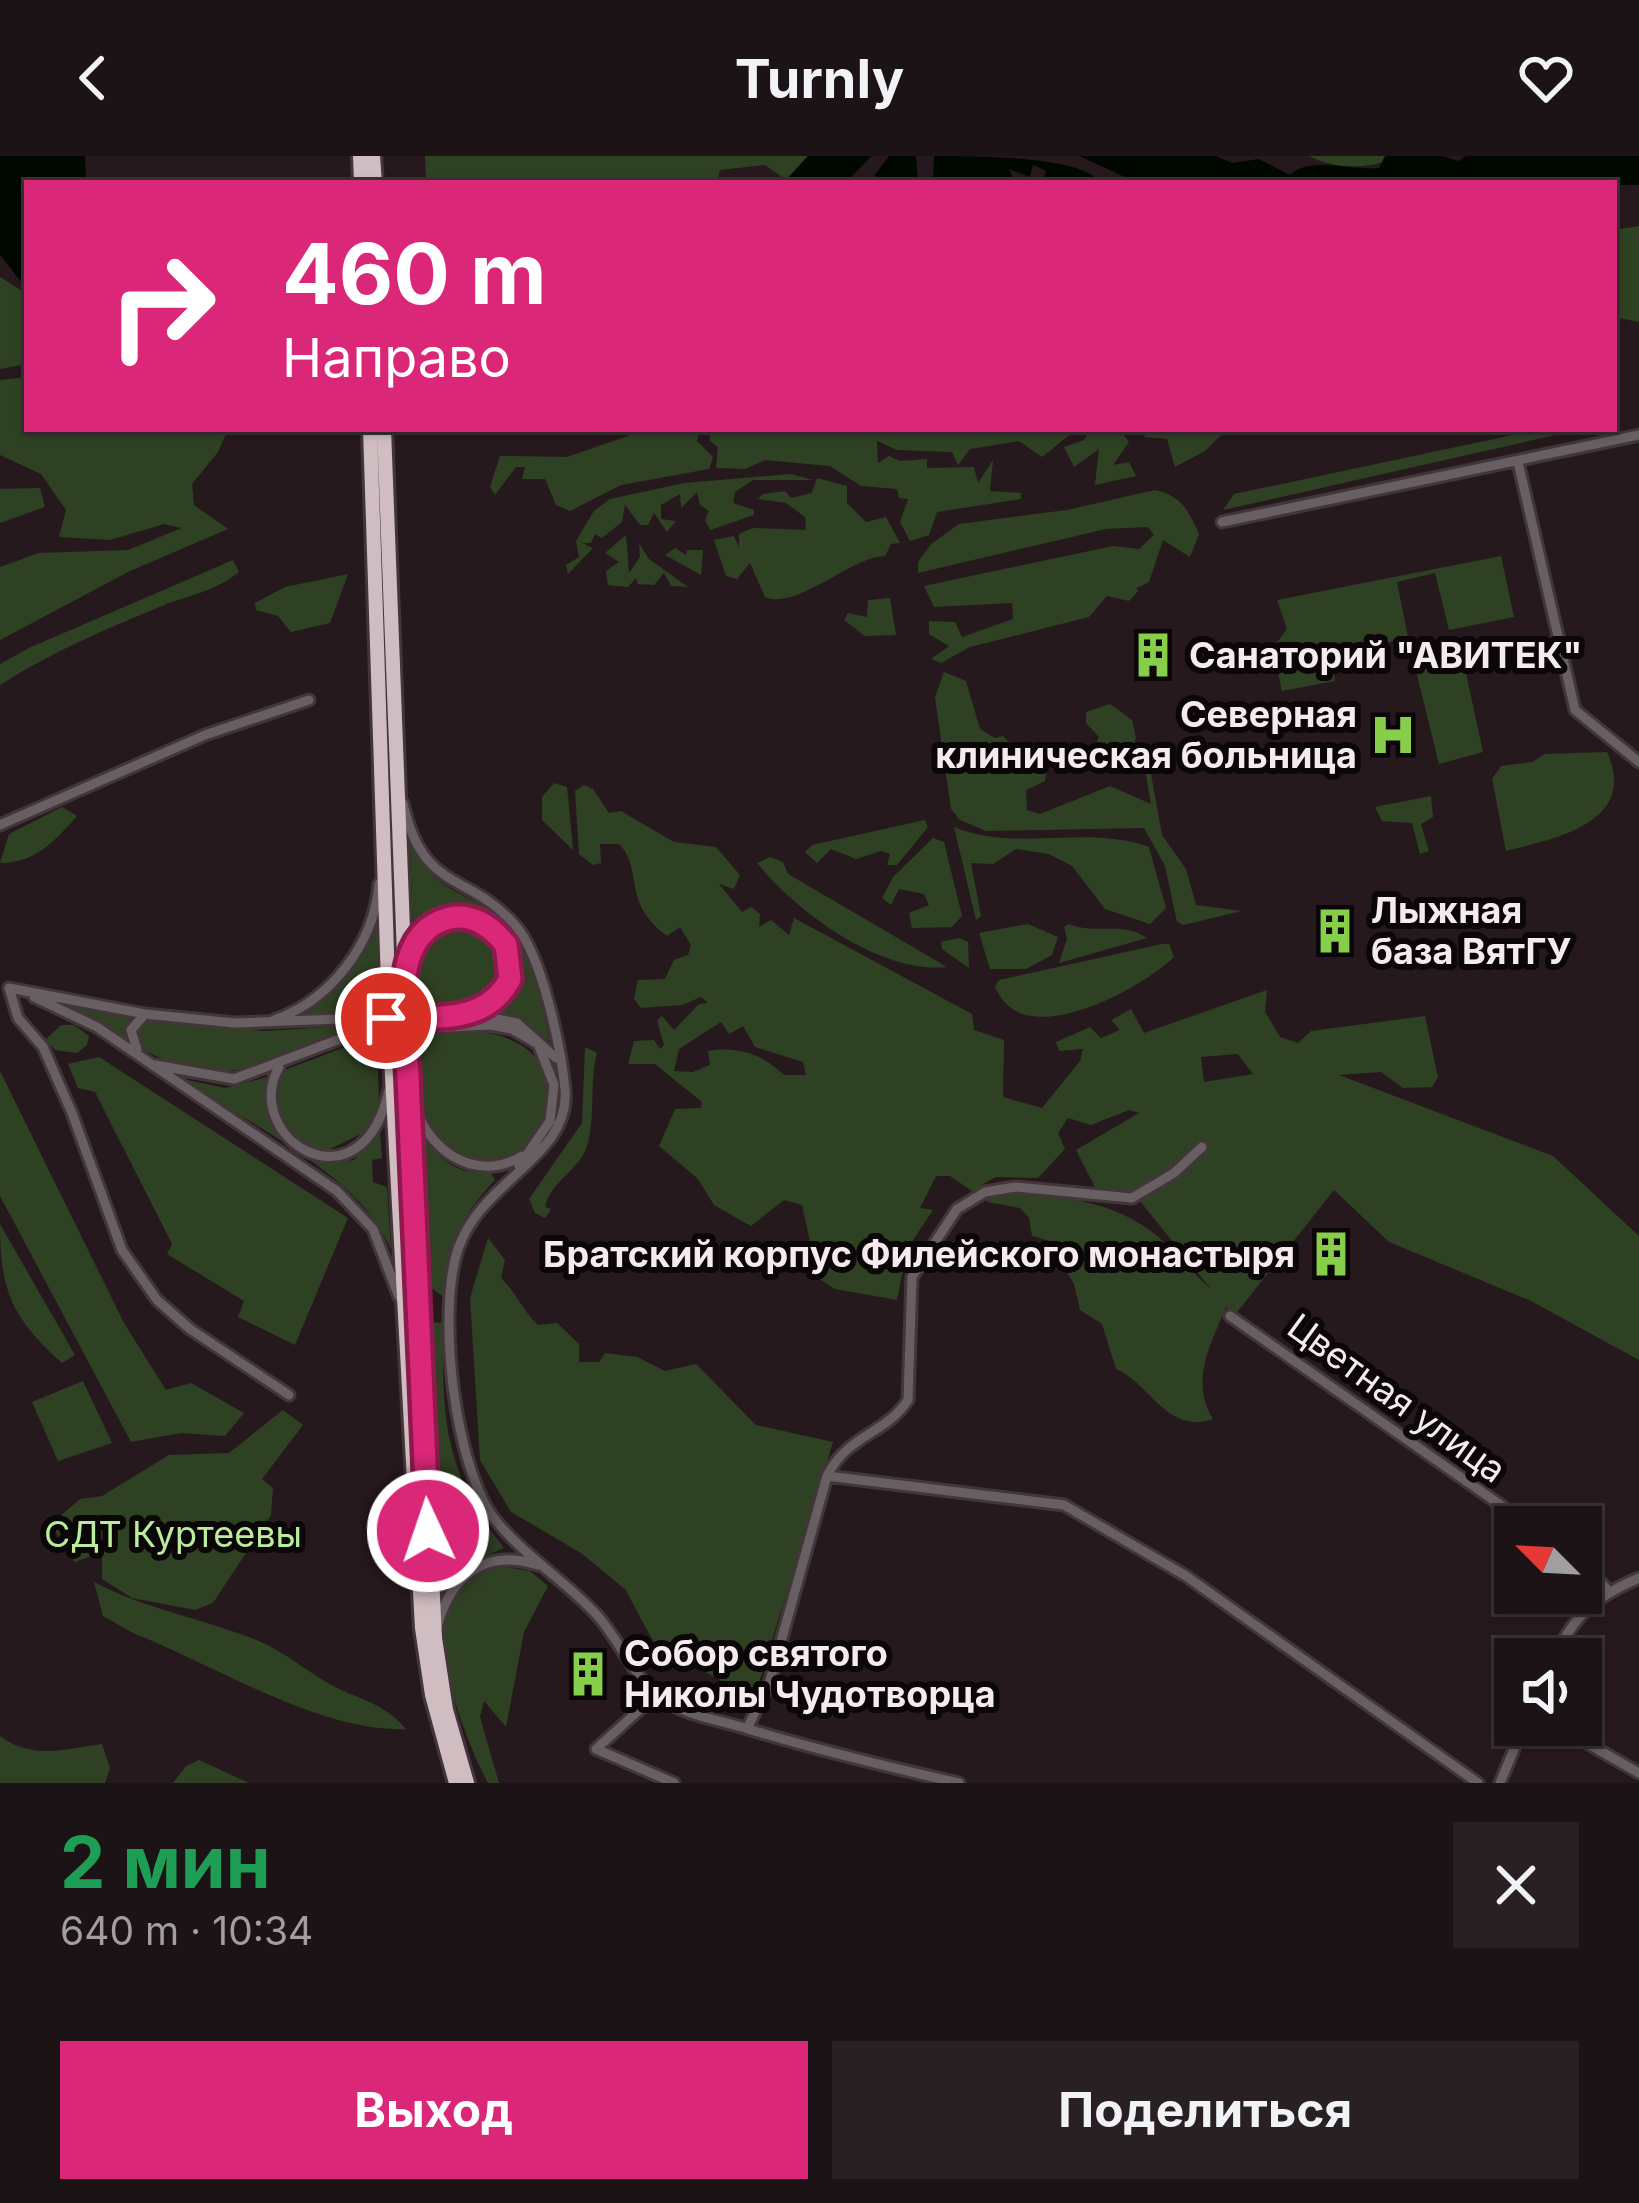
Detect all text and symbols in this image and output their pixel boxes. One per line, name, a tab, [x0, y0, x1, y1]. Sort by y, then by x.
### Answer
icon: back	[60, 45, 126, 111]
icon: heart	[1513, 45, 1579, 111]
text: Turnly	[735, 46, 904, 111]
text: 460 m	[282, 223, 547, 324]
icon: right	[84, 228, 240, 384]
text: Направо	[282, 325, 511, 390]
building icon: Санаторий "АВИТЕК"	[1128, 630, 1178, 680]
place label: Санаторий "АВИТЕК"	[1189, 633, 1582, 677]
place label: Северная клиническая больница	[935, 692, 1357, 777]
hospital icon: Северная клиническая больница	[1368, 710, 1418, 760]
place label: Лыжная база ВятГУ	[1371, 888, 1572, 973]
building icon: Лыжная база ВятГУ	[1310, 906, 1360, 956]
pin	[335, 967, 437, 1069]
icon: arrive	[353, 985, 419, 1051]
building icon: Братский корпус Филейского монастыря	[1306, 1229, 1356, 1279]
place label: Братский корпус Филейского монастыря	[543, 1232, 1295, 1276]
street label: Цветная улица	[1280, 1304, 1514, 1492]
position arrow	[365, 1468, 491, 1594]
north arrow	[1494, 1506, 1602, 1614]
map controls	[1494, 1506, 1602, 1746]
park label: СДТ Куртеевы	[44, 1512, 302, 1556]
place label: Собор святого Николы Чудотворца	[624, 1631, 996, 1716]
button: sound	[1494, 1638, 1602, 1746]
building icon: Собор святого Николы Чудотворца	[563, 1649, 613, 1699]
text: 2 мин	[60, 1818, 271, 1905]
button: close	[1453, 1822, 1579, 1948]
text: 640 m · 10:34	[60, 1907, 313, 1954]
button: Выход	[60, 2041, 808, 2179]
button: Поделиться	[832, 2041, 1579, 2179]

